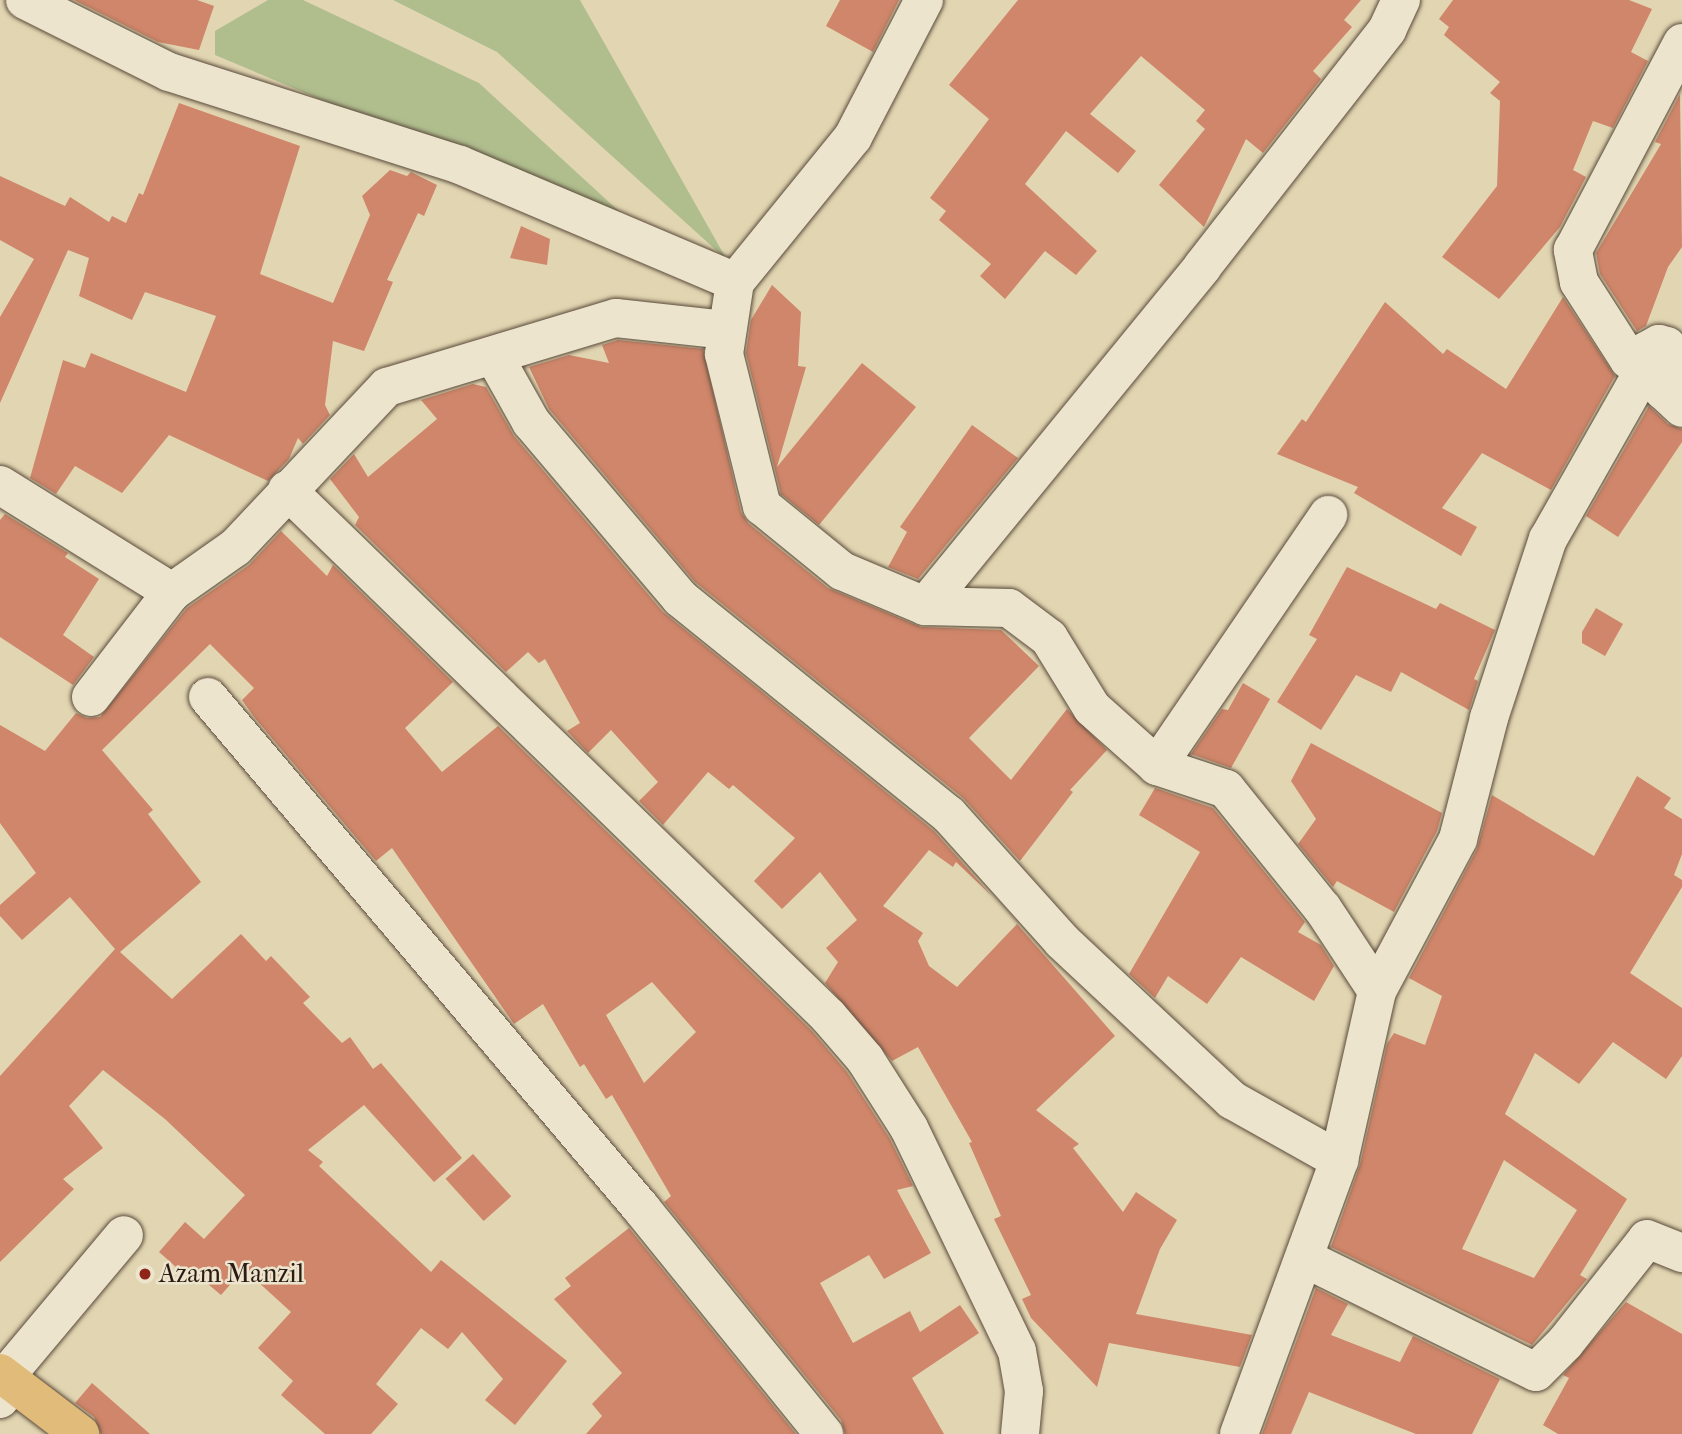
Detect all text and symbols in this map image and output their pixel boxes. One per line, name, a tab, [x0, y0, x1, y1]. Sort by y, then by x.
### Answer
place label: Azam Manzil	[159, 1258, 304, 1290]
marker: Azam Manzil	[137, 1266, 153, 1282]

